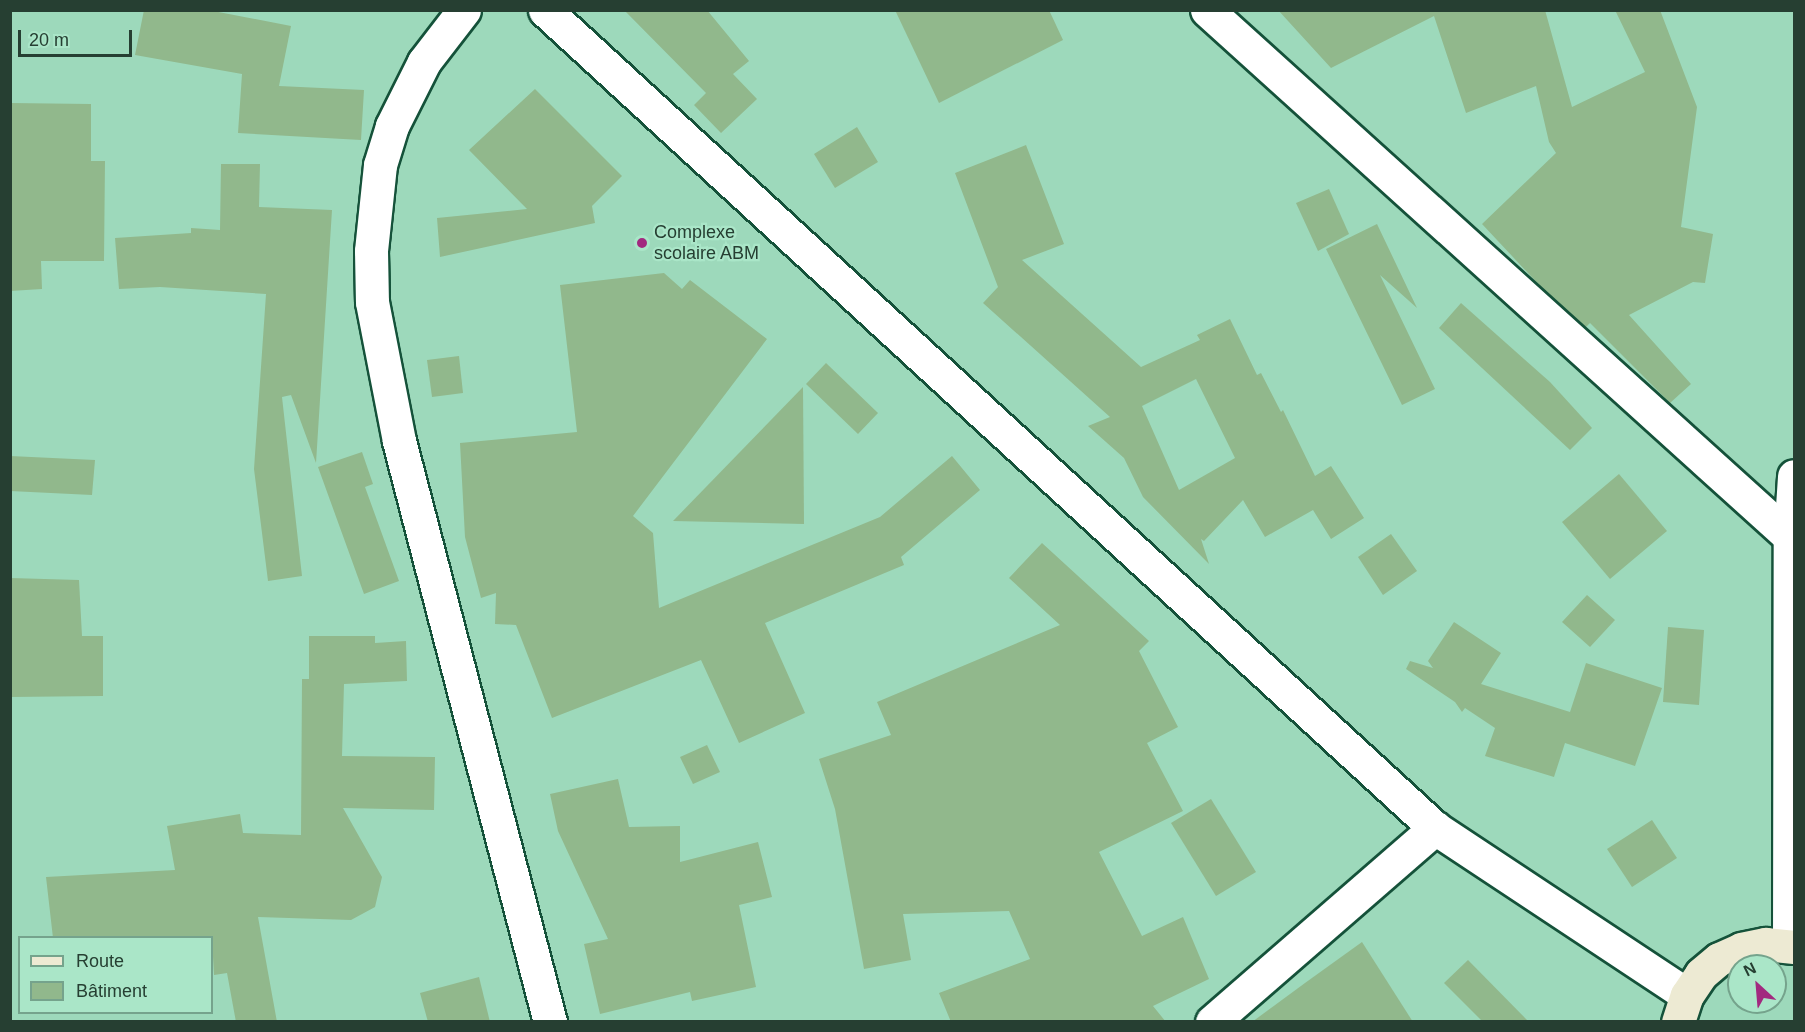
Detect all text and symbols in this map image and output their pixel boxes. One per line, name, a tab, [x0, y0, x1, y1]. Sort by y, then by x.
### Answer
scale bar	[21, 18, 135, 56]
text: 20 m	[29, 30, 69, 50]
place label: Complexe scolaire ABM	[654, 222, 760, 264]
marker: Complexe scolaire ABM	[635, 236, 649, 250]
legend	[18, 936, 213, 1014]
text: Route	[76, 951, 124, 971]
north arrow	[1727, 954, 1787, 1014]
text: N	[1741, 959, 1759, 979]
text: Bâtiment	[76, 981, 147, 1001]

